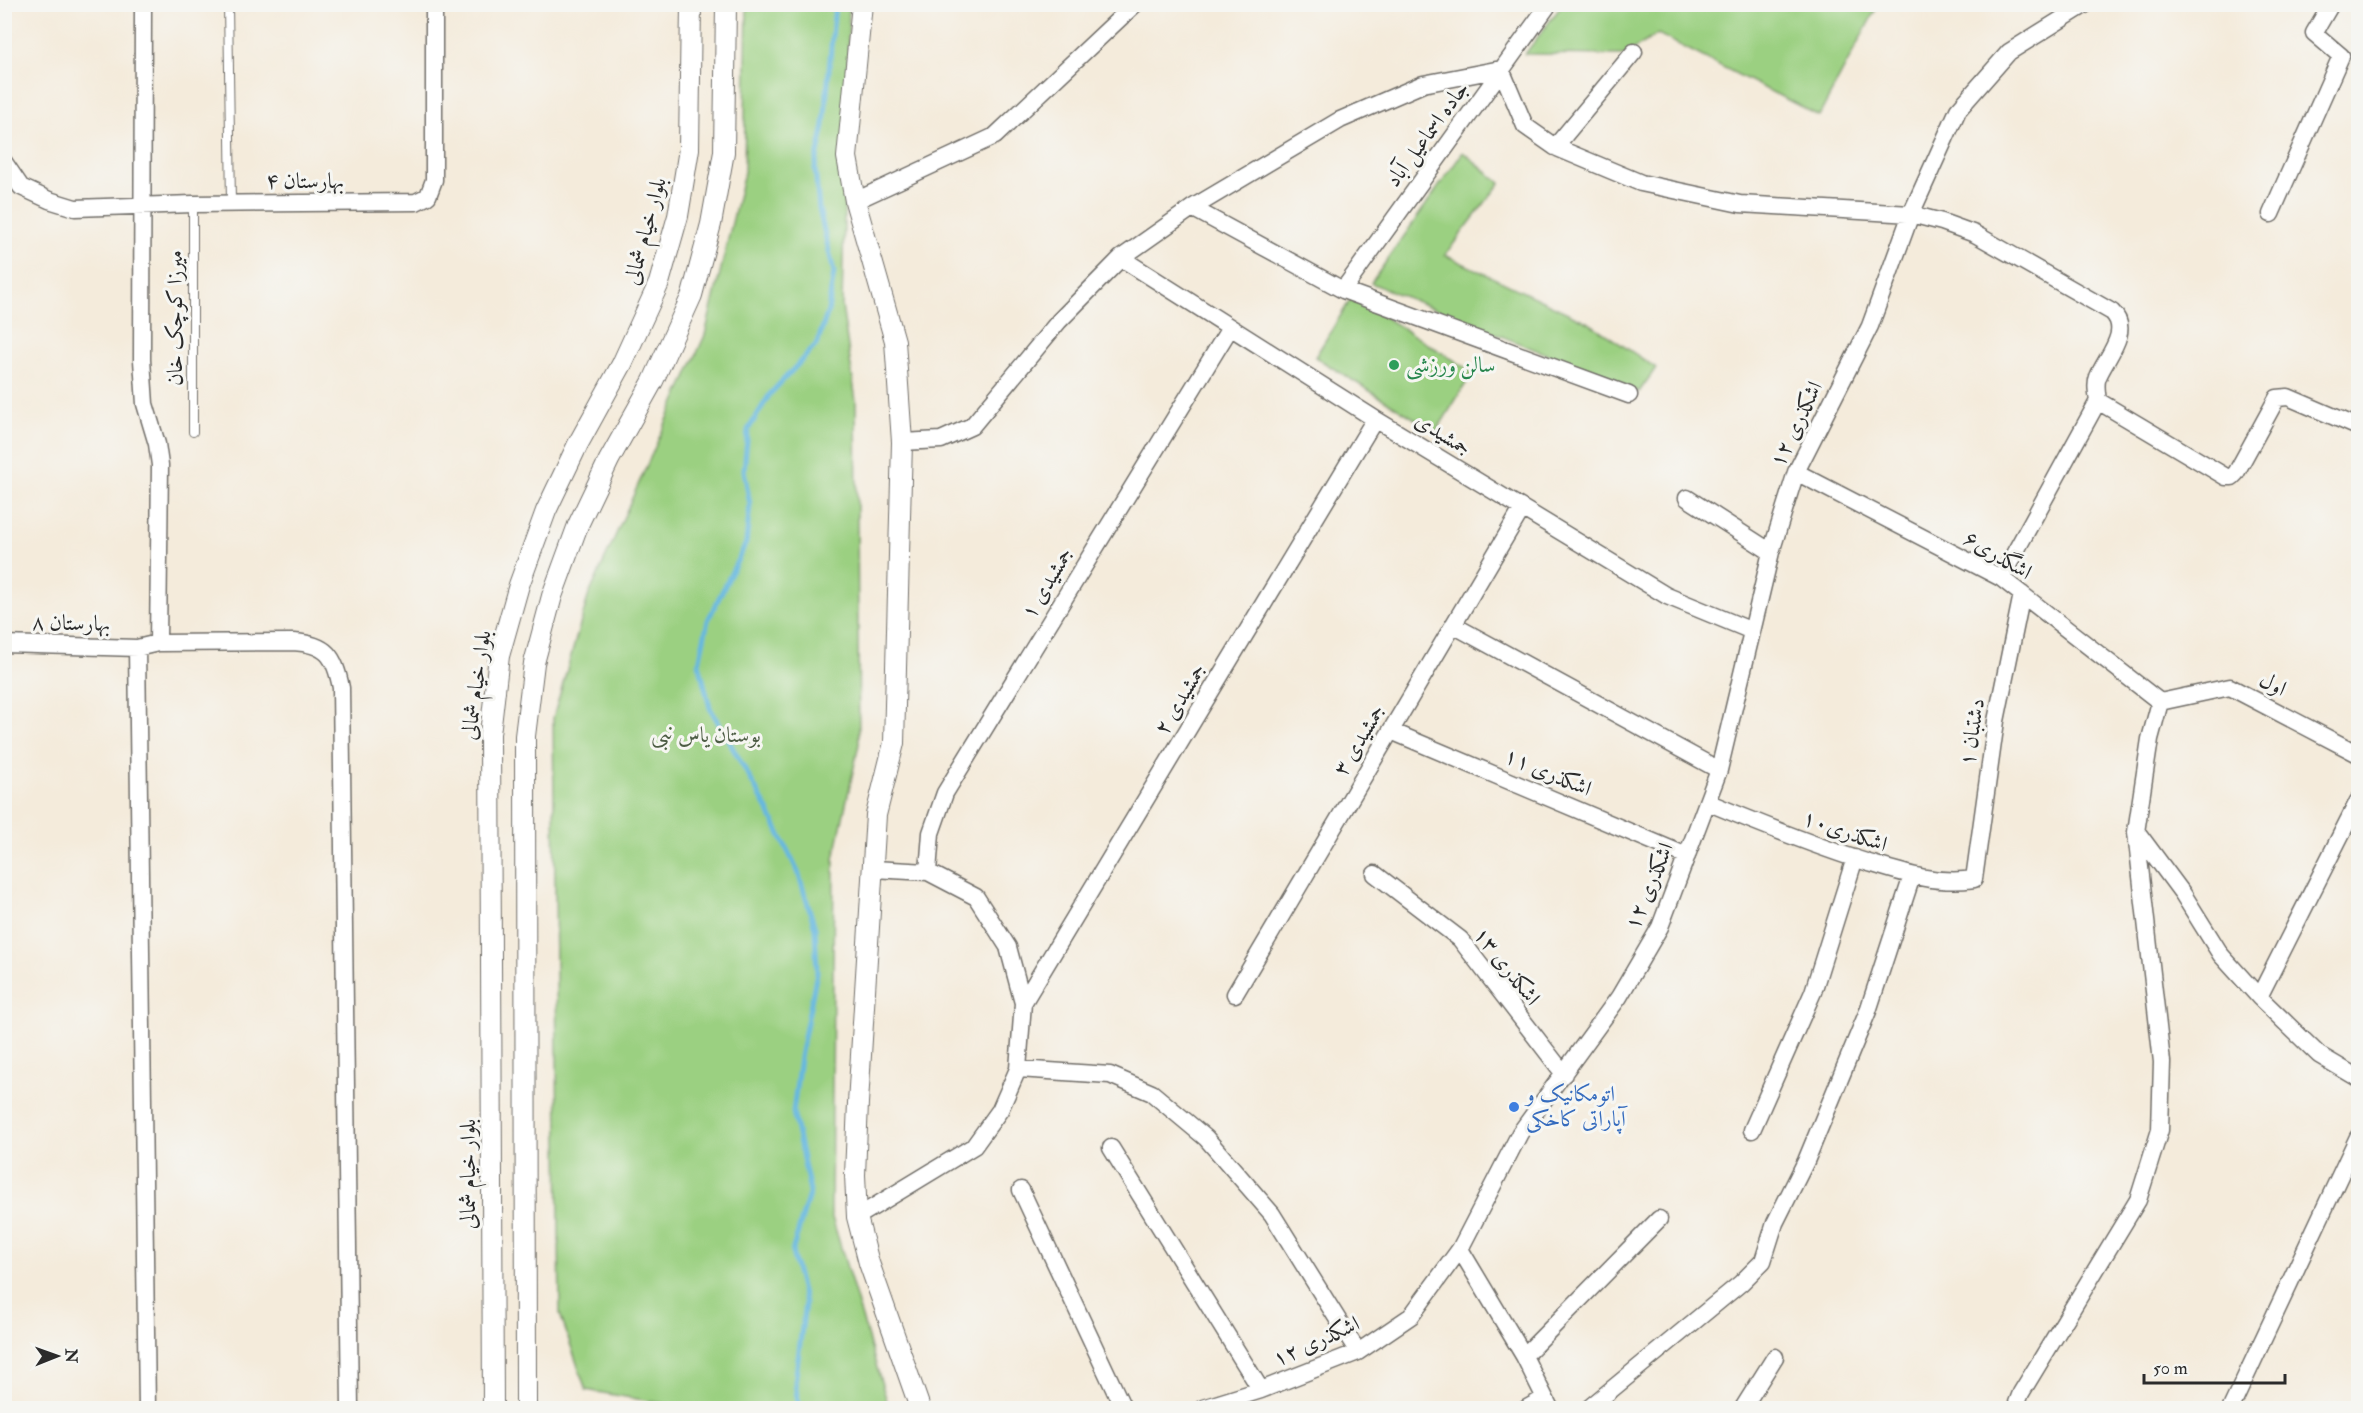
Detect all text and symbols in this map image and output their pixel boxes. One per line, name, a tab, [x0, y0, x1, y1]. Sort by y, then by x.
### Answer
street label: جاده اسماعیل آباد	[1379, 75, 1476, 193]
street label: بهارستان ۴	[266, 167, 344, 195]
street label: بلوار خیام شمالی	[617, 174, 678, 289]
street label: میرزا کوچک خان	[161, 250, 189, 386]
place label: سالن ورزشی	[1406, 351, 1496, 380]
marker: سالن ورزشی	[1387, 358, 1401, 372]
street label: اشکذری ۱۲	[1763, 376, 1829, 472]
street label: جمشیدی	[1410, 406, 1476, 462]
street label: اشگذری۶	[1959, 524, 2037, 586]
street label: جمشیدی ۱	[1015, 542, 1079, 624]
street label: بهارستان ۸	[32, 608, 110, 638]
street label: بلوار خیام شمالی	[454, 628, 503, 742]
street label: جمشیدی ۲	[1148, 658, 1212, 740]
street label: اول	[2255, 665, 2291, 703]
street label: دشتبان ۱	[1953, 696, 1991, 768]
street label: جمشیدی ۳	[1327, 699, 1391, 781]
park label: بوستان یاس نبی	[651, 721, 761, 751]
street label: اشکذری ۱۱	[1500, 741, 1596, 803]
street label: اشکذری۱۰	[1799, 803, 1891, 859]
street label: اشکذری ۱۲	[1618, 838, 1680, 934]
street label: اشکذری ۱۳	[1468, 921, 1546, 1011]
place label: اتومکانیک و آپاراتی کاخکی	[1524, 1080, 1628, 1135]
marker: اتومکانیک و آپاراتی کاخکی	[1507, 1100, 1521, 1114]
street label: بلوار خیام شمالی	[454, 1119, 487, 1229]
street label: اشکذری ۱۲	[1268, 1309, 1364, 1373]
north arrow	[27, 1326, 87, 1386]
text: N	[61, 1347, 81, 1364]
scale bar	[2144, 1347, 2285, 1385]
text: 50 m	[2153, 1357, 2188, 1380]

